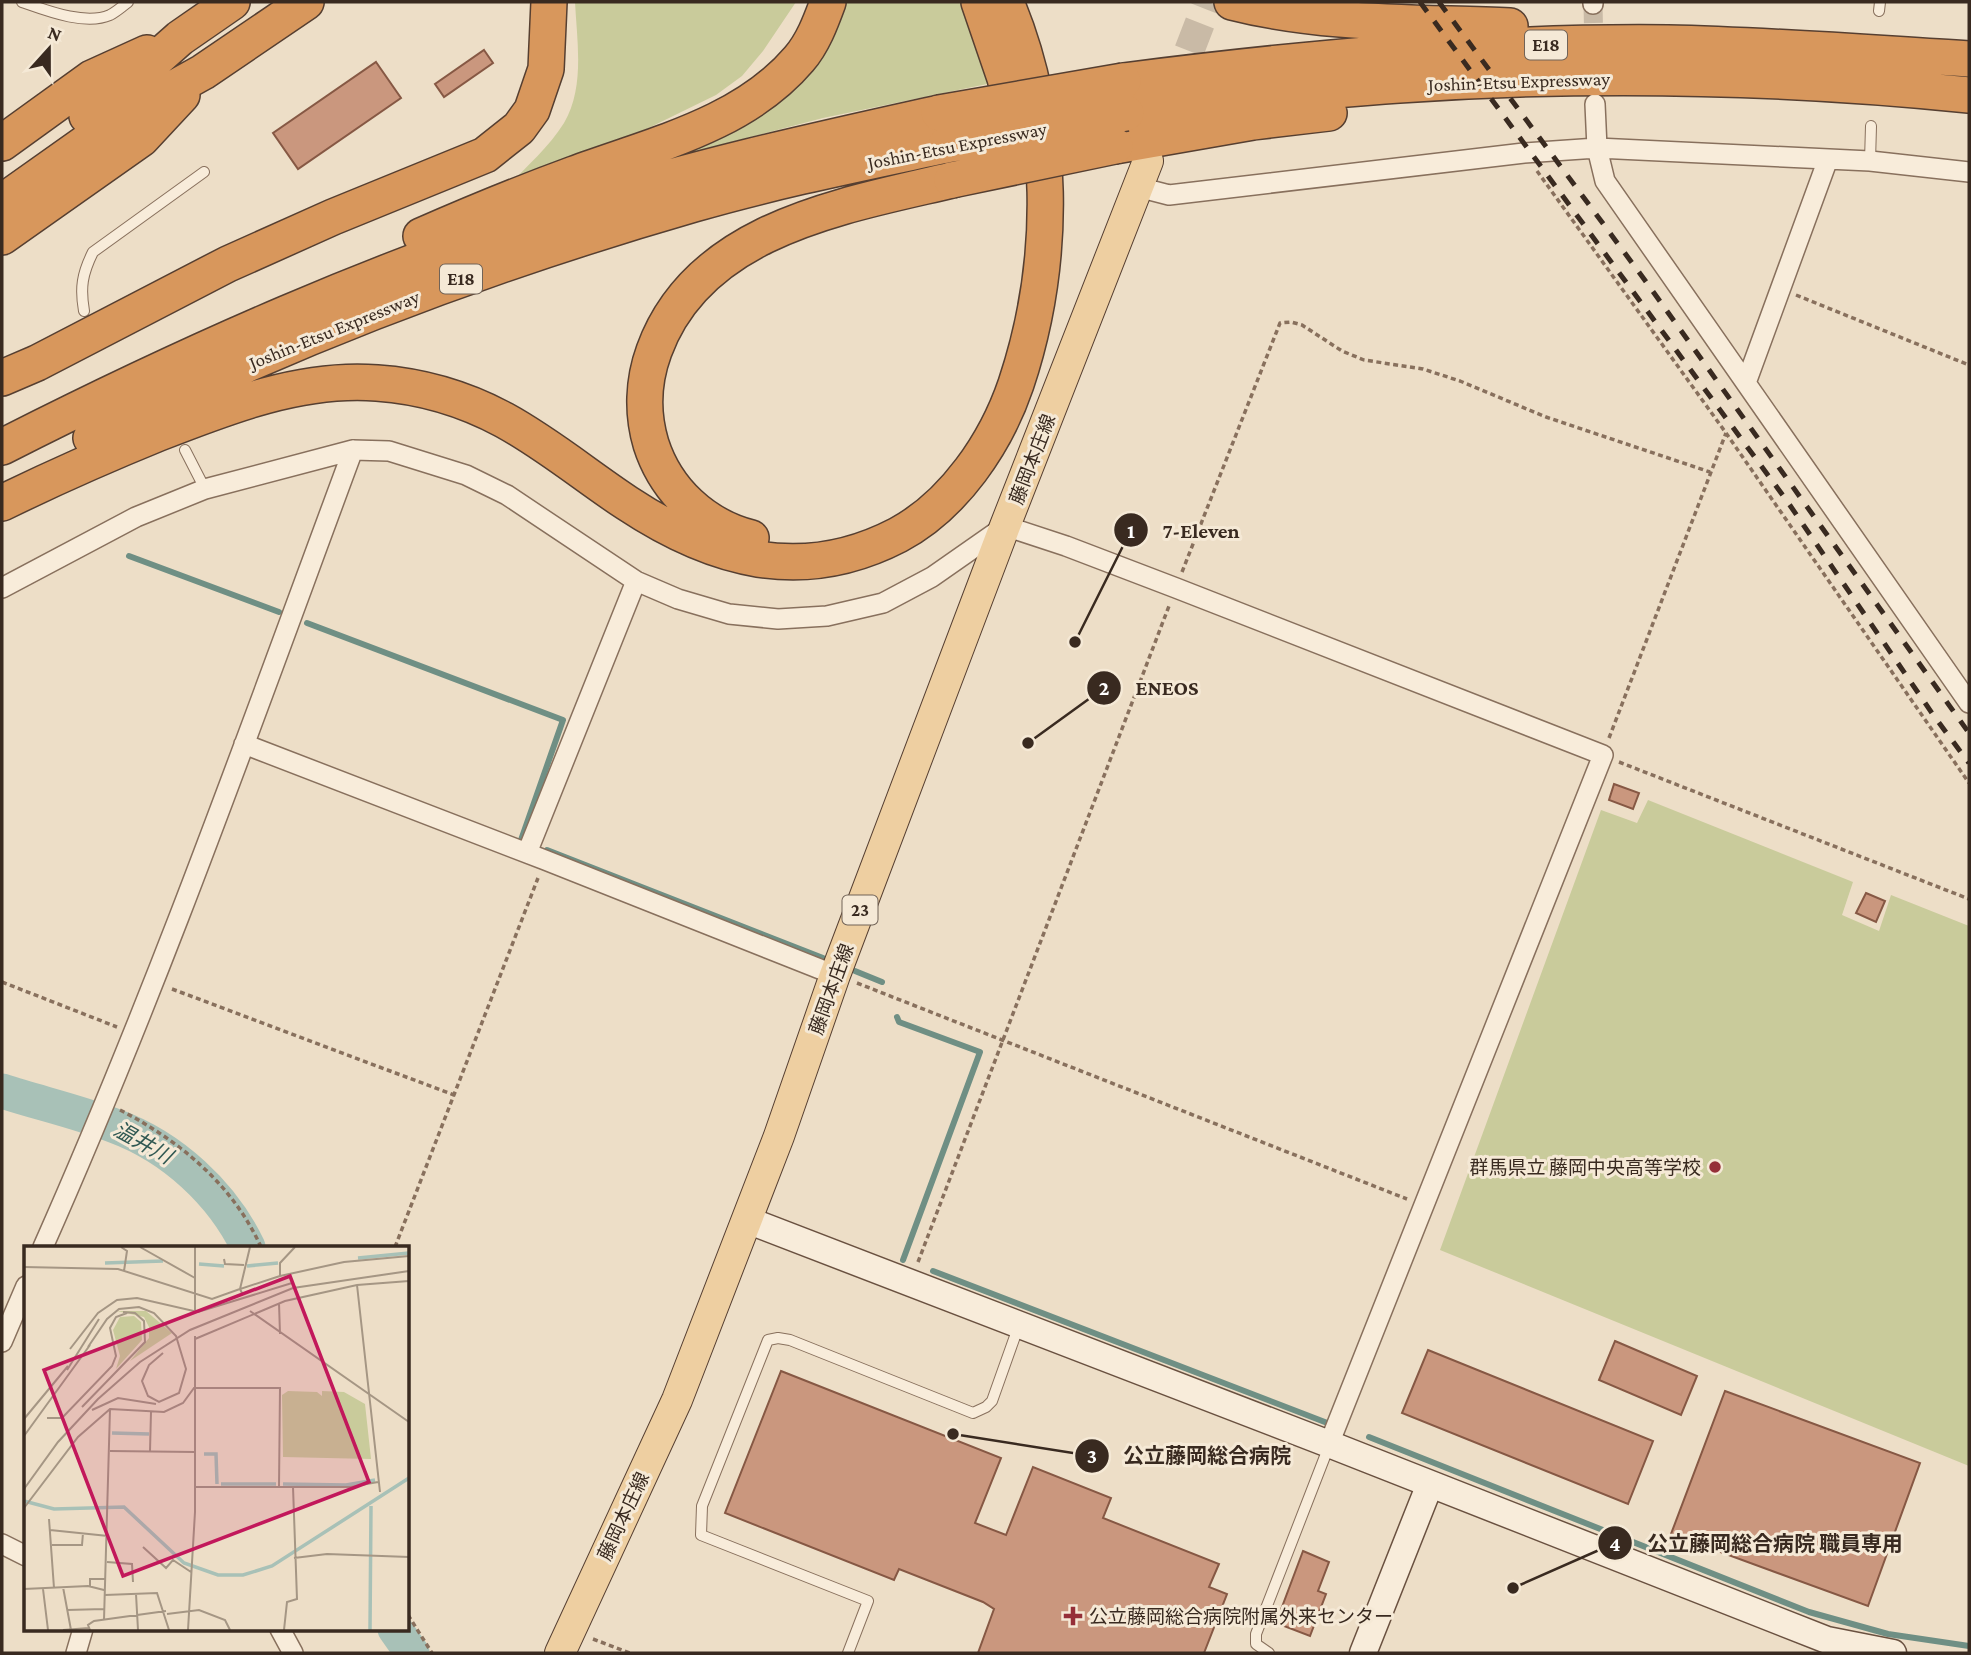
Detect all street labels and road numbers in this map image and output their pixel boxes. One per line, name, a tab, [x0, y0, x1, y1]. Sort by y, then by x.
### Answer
road number: E18	[1525, 31, 1567, 60]
street label: Joshin-Etsu Expressway	[1426, 68, 1611, 95]
street label: Joshin-Etsu Expressway	[864, 118, 1049, 174]
road number: E18	[440, 264, 482, 293]
street label: Joshin-Etsu Expressway	[244, 286, 423, 374]
street label: 藤岡本庄線	[1006, 411, 1059, 507]
road number: 23	[842, 896, 878, 925]
street label: 藤岡本庄線	[805, 941, 858, 1037]
street label: 藤岡本庄線	[594, 1469, 653, 1564]

